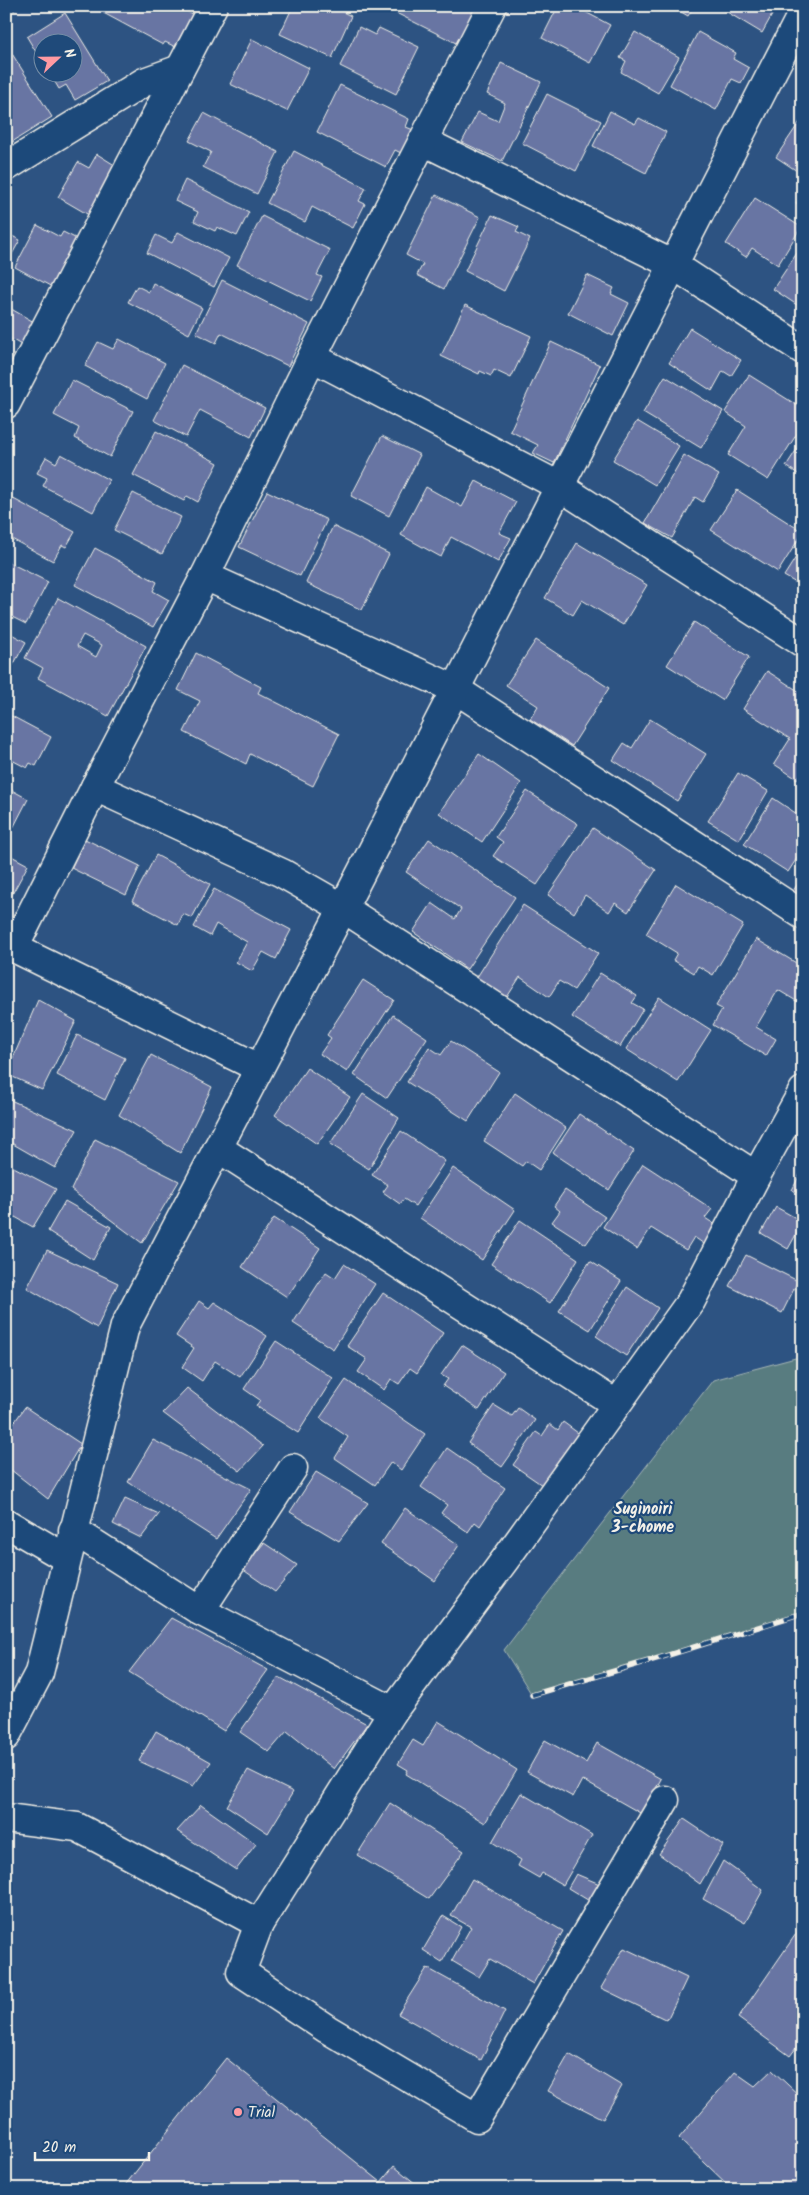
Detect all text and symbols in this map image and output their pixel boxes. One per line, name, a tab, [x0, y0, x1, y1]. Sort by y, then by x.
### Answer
north arrow	[32, 32, 82, 82]
text: N	[57, 45, 81, 62]
district label: Suginoiri 3-chome	[611, 1497, 674, 1540]
place label: Trial	[248, 2101, 276, 2125]
marker: Trial	[232, 2106, 244, 2118]
scale bar	[35, 2130, 149, 2162]
text: 20 m	[42, 2136, 76, 2160]

